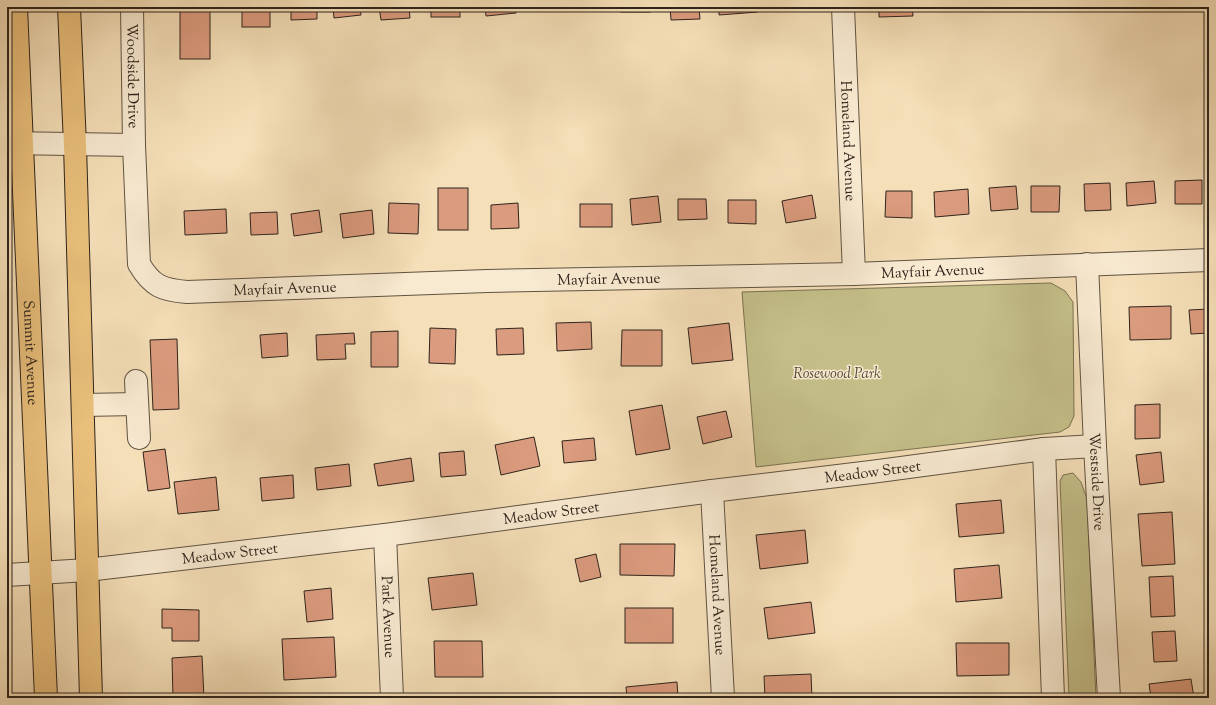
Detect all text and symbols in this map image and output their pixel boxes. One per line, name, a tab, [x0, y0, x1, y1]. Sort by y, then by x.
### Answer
street label: Woodside Drive	[120, 23, 143, 129]
street label: Homeland Avenue	[834, 80, 860, 202]
street label: Mayfair Avenue	[881, 260, 985, 285]
street label: Mayfair Avenue	[557, 269, 661, 292]
street label: Mayfair Avenue	[233, 278, 337, 302]
street label: Summit Avenue	[17, 300, 42, 406]
park label: Rosewood Park	[793, 364, 881, 385]
street label: Westside Drive	[1082, 432, 1109, 531]
street label: Meadow Street	[824, 456, 922, 489]
street label: Meadow Street	[502, 497, 601, 531]
street label: Homeland Avenue	[702, 534, 730, 656]
street label: Meadow Street	[181, 539, 279, 571]
street label: Park Avenue	[375, 576, 399, 658]

